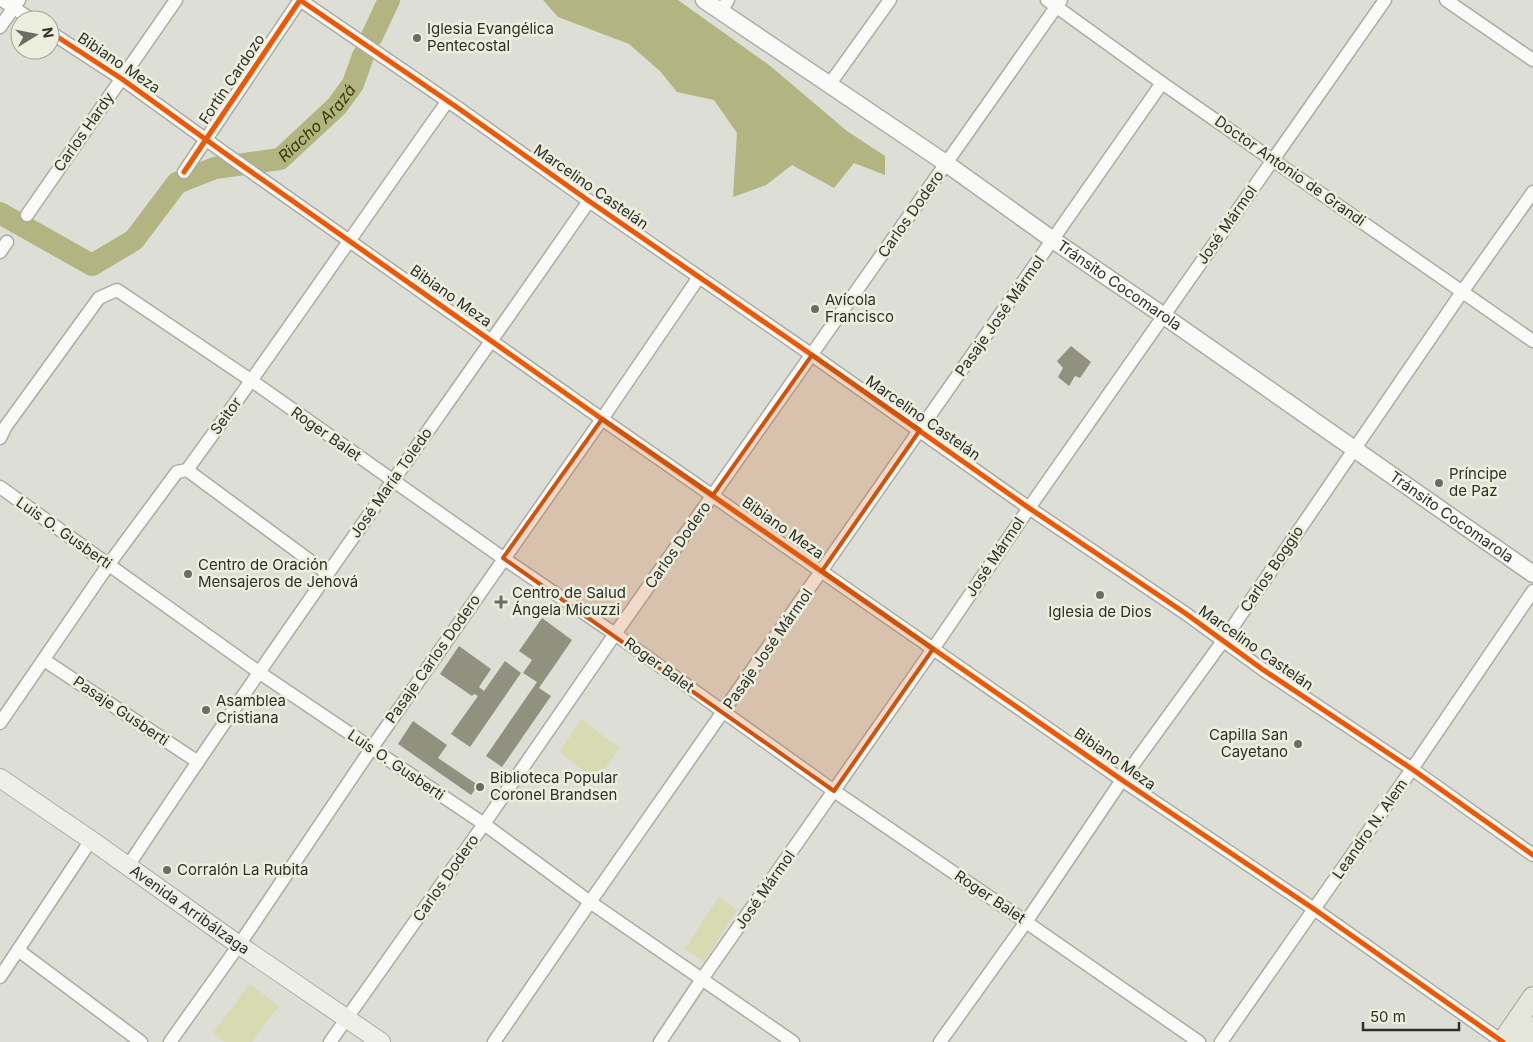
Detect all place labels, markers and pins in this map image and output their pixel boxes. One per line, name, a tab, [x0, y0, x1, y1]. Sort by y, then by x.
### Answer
place label: Iglesia Evangélica Pentecostal	[427, 19, 554, 55]
marker: Iglesia Evangélica Pentecostal	[411, 32, 423, 44]
place label: Avícola Francisco	[825, 290, 894, 326]
marker: Avícola Francisco	[809, 303, 821, 315]
place label: Príncipe de Paz	[1449, 464, 1507, 500]
marker: Príncipe de Paz	[1433, 477, 1445, 489]
place label: Centro de Oración Mensajeros de Jehová	[198, 555, 358, 591]
marker: Centro de Oración Mensajeros de Jehová	[182, 568, 194, 580]
place label: Centro de Salud Ángela Micuzzi	[512, 583, 626, 619]
marker: Iglesia de Dios	[1094, 589, 1106, 601]
marker: Centro de Salud Ángela Micuzzi	[494, 595, 508, 609]
place label: Iglesia de Dios	[1048, 602, 1152, 621]
place label: Asamblea Cristiana	[216, 691, 286, 727]
marker: Asamblea Cristiana	[200, 704, 212, 716]
place label: Capilla San Cayetano	[1209, 725, 1288, 761]
marker: Capilla San Cayetano	[1292, 738, 1304, 750]
place label: Biblioteca Popular Coronel Brandsen	[490, 768, 618, 804]
marker: Biblioteca Popular Coronel Brandsen	[474, 781, 486, 793]
place label: Corralón La Rubita	[177, 860, 308, 879]
marker: Corralón La Rubita	[161, 864, 173, 876]

